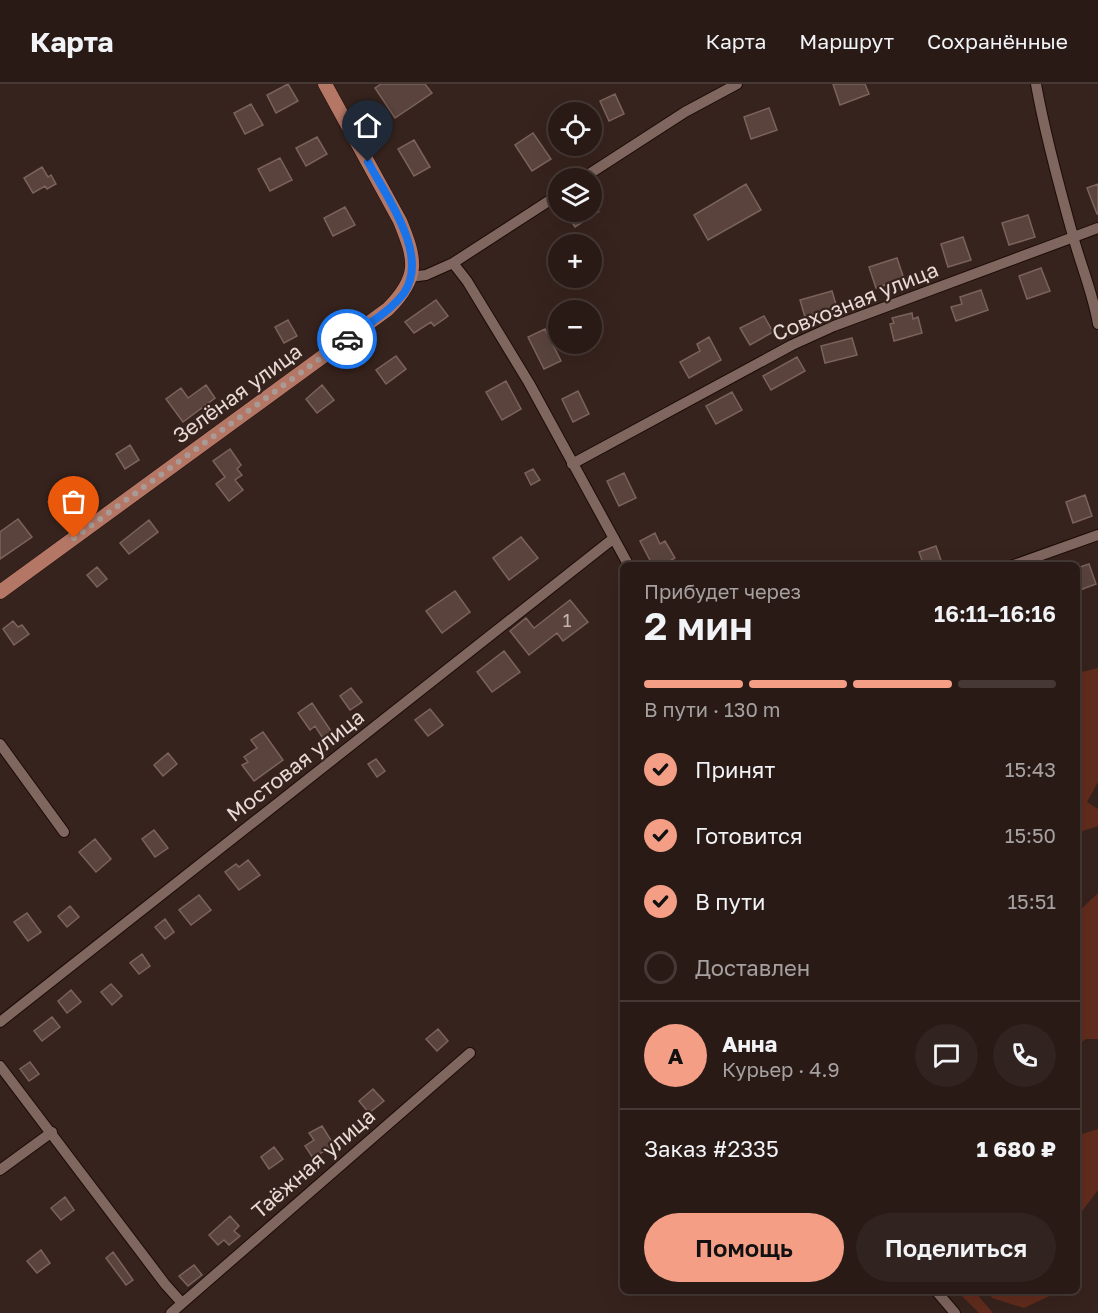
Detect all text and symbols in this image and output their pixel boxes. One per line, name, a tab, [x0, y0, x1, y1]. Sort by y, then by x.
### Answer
text: Карта	[30, 25, 114, 58]
text: Карта	[705, 28, 766, 54]
text: Маршрут	[799, 28, 894, 54]
text: Сохранённые	[927, 28, 1068, 54]
pin	[342, 100, 393, 162]
map controls	[548, 102, 602, 354]
button: locate	[548, 102, 602, 156]
icon: home	[351, 109, 384, 142]
button: layers	[548, 168, 602, 222]
button: +	[548, 234, 602, 288]
street label: Совхозная улица	[768, 256, 942, 346]
button: −	[548, 300, 602, 354]
courier	[317, 309, 377, 369]
icon: car	[331, 323, 364, 356]
street label: Зелёная улица	[167, 337, 307, 449]
pin	[48, 476, 99, 538]
icon: bag	[57, 485, 90, 518]
text: Прибудет через	[644, 579, 801, 603]
text: 16:11–16:16	[934, 600, 1056, 627]
text: 2 мин	[644, 602, 753, 649]
house number: 1	[563, 609, 572, 631]
text: В пути · 130 m	[644, 697, 781, 721]
street label: Мостовая улица	[221, 703, 369, 827]
icon: check	[644, 753, 677, 786]
text: Принят	[695, 756, 775, 783]
text: 15:43	[1005, 757, 1056, 781]
icon: check	[644, 819, 677, 852]
text: Готовится	[695, 822, 803, 849]
text: 15:50	[1005, 823, 1056, 847]
icon: check	[644, 885, 677, 918]
text: В пути	[695, 888, 765, 915]
text: 15:51	[1007, 889, 1056, 913]
text: Доставлен	[695, 954, 810, 981]
button: chat	[915, 1024, 978, 1087]
button: phone	[993, 1024, 1056, 1087]
text: Анна	[722, 1030, 777, 1057]
text: А	[668, 1042, 683, 1069]
text: Курьер · 4.9	[722, 1057, 840, 1081]
street label: Таёжная улица	[246, 1102, 380, 1224]
text: Заказ #2335	[644, 1135, 779, 1162]
text: 1 680 ₽	[976, 1135, 1056, 1162]
button: Помощь	[644, 1213, 844, 1282]
button: Поделиться	[856, 1213, 1056, 1282]

